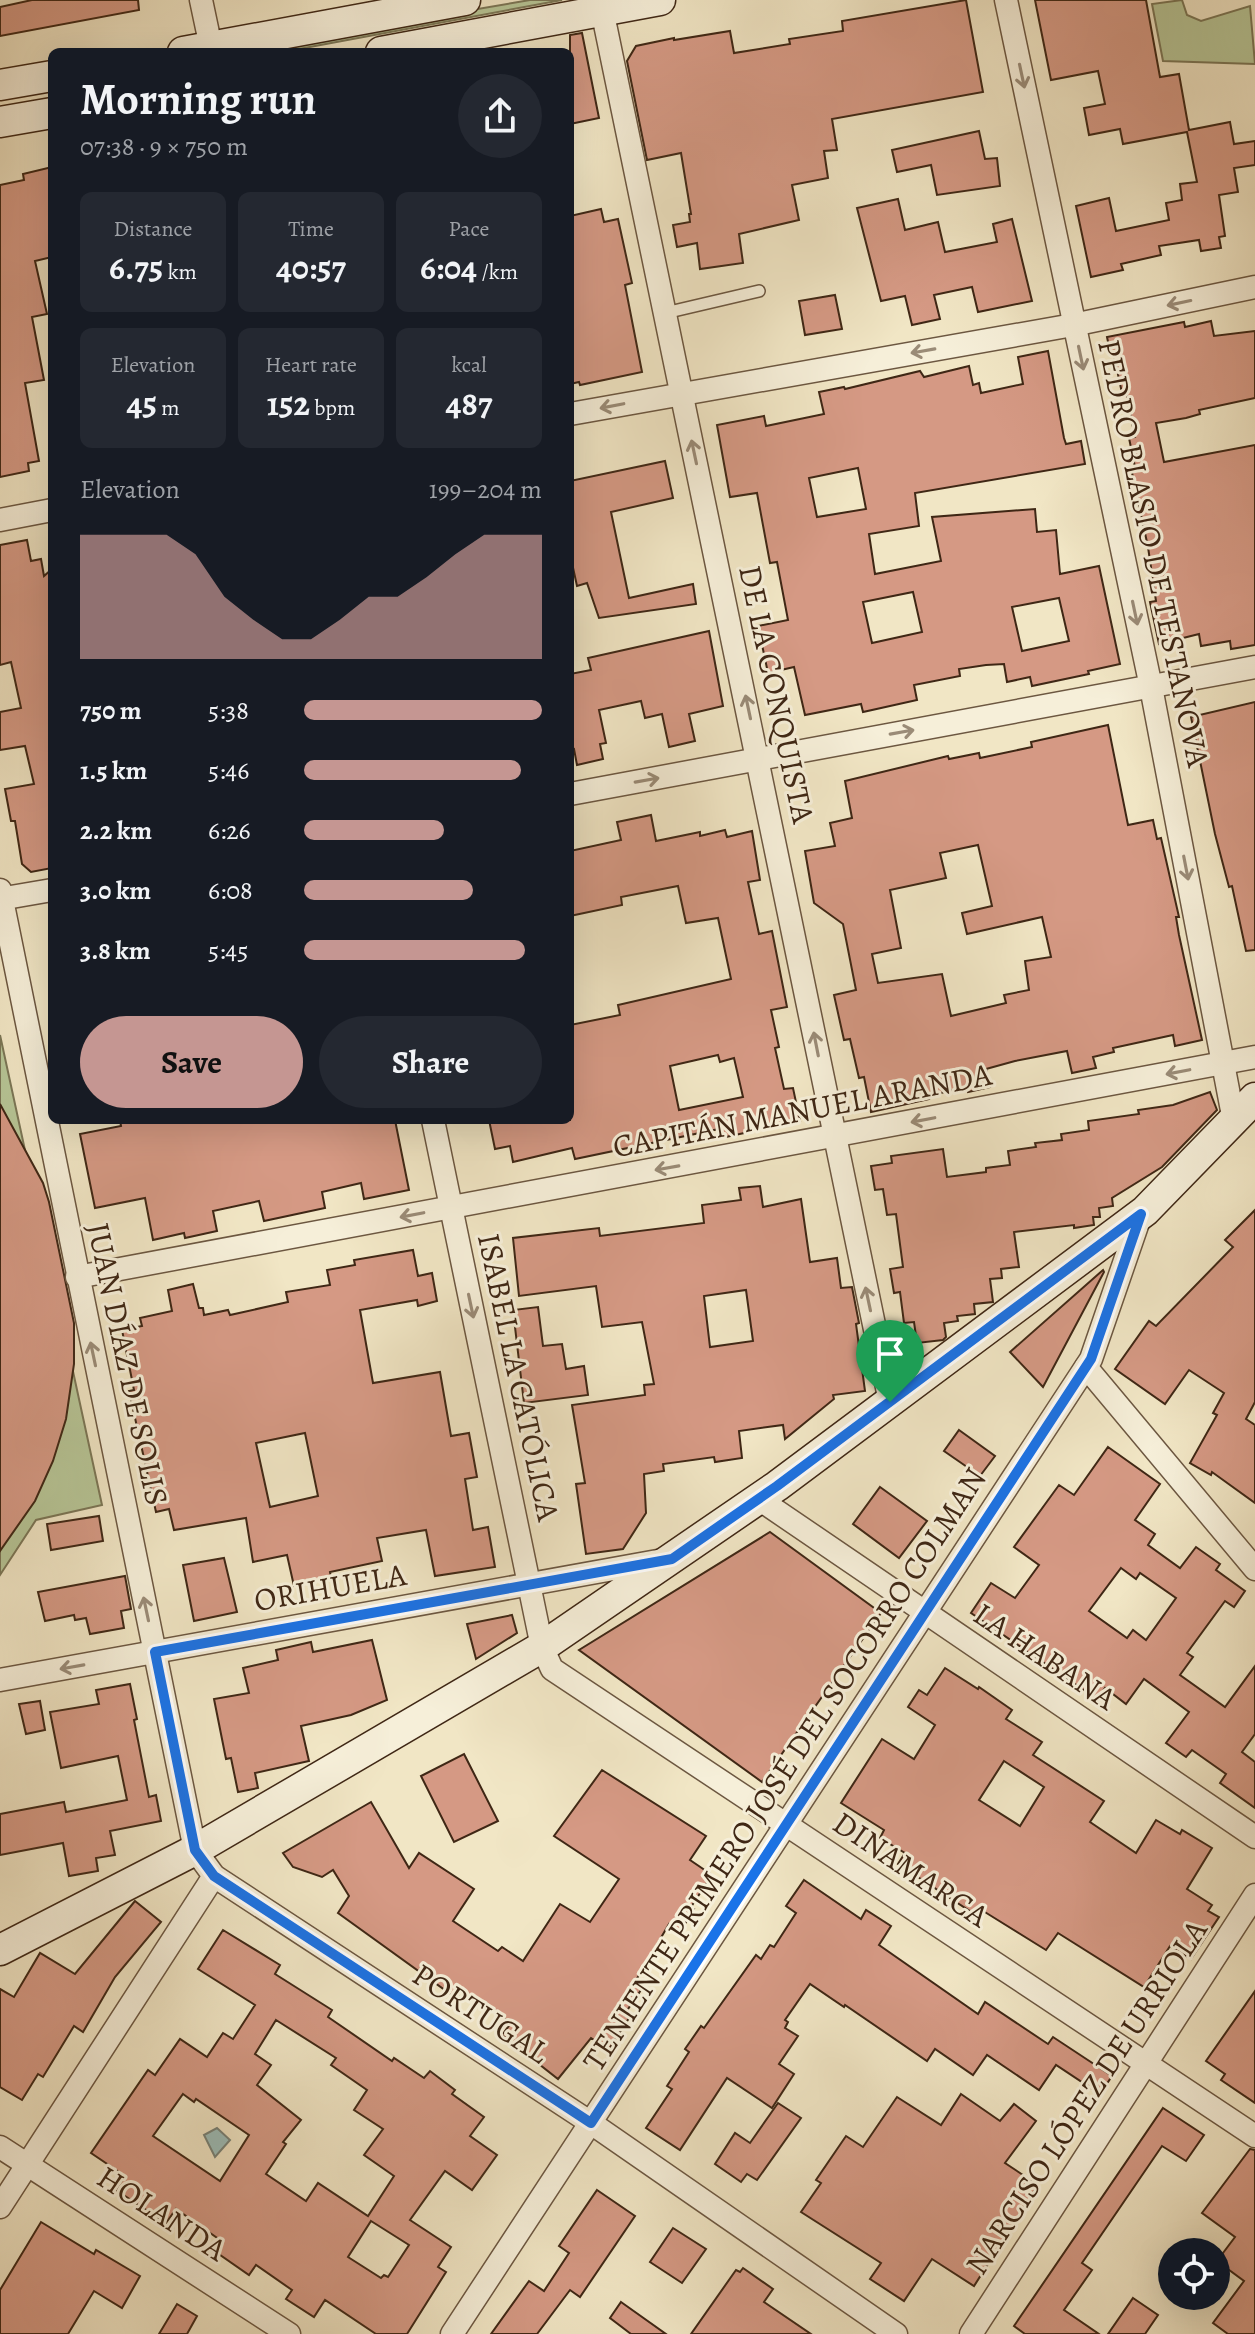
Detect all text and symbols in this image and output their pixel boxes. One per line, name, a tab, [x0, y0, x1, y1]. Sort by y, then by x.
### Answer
one-way arrow	[1015, 63, 1030, 89]
text: Morning run	[80, 69, 316, 129]
button: share	[458, 74, 542, 158]
text: 07:38 · 9 × 750 m	[80, 129, 248, 164]
text: Distance	[114, 214, 192, 244]
text: Time	[288, 214, 334, 244]
text: Pace	[449, 214, 489, 244]
text: 6.75	[109, 244, 163, 291]
text: 40:57	[276, 244, 346, 291]
text: 6:04	[420, 244, 477, 291]
text: km	[163, 257, 197, 287]
text: /km	[477, 257, 518, 287]
one-way arrow	[1166, 296, 1192, 311]
street label: PEDRO BLASIO DE TESTANOVA	[1087, 335, 1221, 772]
one-way arrow	[911, 344, 936, 359]
one-way arrow	[1074, 345, 1089, 371]
text: Elevation	[111, 350, 195, 380]
text: Heart rate	[265, 350, 357, 380]
text: kcal	[451, 350, 487, 380]
text: 45	[126, 380, 157, 427]
text: 152	[267, 380, 310, 427]
text: 487	[446, 380, 492, 427]
text: m	[157, 393, 180, 423]
text: bpm	[310, 393, 355, 423]
one-way arrow	[600, 399, 625, 414]
one-way arrow	[686, 440, 701, 466]
text: Elevation	[80, 472, 180, 507]
text: 199–204 m	[429, 472, 542, 507]
street label: DE LA CONQUISTA	[728, 561, 826, 828]
one-way arrow	[1128, 599, 1143, 625]
text: 750 m	[80, 693, 142, 728]
text: 5:38	[208, 693, 249, 728]
one-way arrow	[739, 694, 754, 720]
one-way arrow	[889, 724, 915, 739]
text: 1.5 km	[80, 753, 147, 788]
text: 5:46	[208, 753, 249, 788]
one-way arrow	[633, 771, 659, 786]
text: 2.2 km	[80, 813, 152, 848]
text: 6:26	[208, 813, 251, 848]
one-way arrow	[1179, 854, 1194, 880]
text: 3.0 km	[80, 873, 151, 908]
text: 6:08	[208, 873, 253, 908]
text: 3.8 km	[80, 933, 151, 968]
text: 5:45	[208, 933, 248, 968]
button: Save	[80, 1016, 303, 1108]
button: Share	[319, 1016, 542, 1108]
one-way arrow	[807, 1032, 822, 1057]
street label: CAPITÁN MANUEL ARANDA	[609, 1051, 996, 1168]
one-way arrow	[1166, 1065, 1192, 1080]
one-way arrow	[911, 1114, 936, 1129]
one-way arrow	[655, 1161, 681, 1176]
one-way arrow	[399, 1208, 425, 1223]
street label: JUAN DÍAZ DE SOLIS	[77, 1219, 179, 1509]
street label: ISABEL LA CATÓLICA	[467, 1229, 571, 1526]
one-way arrow	[860, 1286, 875, 1312]
one-way arrow	[465, 1293, 480, 1318]
pin	[856, 1320, 924, 1402]
icon: arrive	[868, 1332, 912, 1376]
one-way arrow	[85, 1342, 100, 1367]
street label: TENIENTE PRIMERO JOSÉ DEL SOCORRO COLMAN	[572, 1459, 996, 2079]
street label: ORIHUELA	[250, 1552, 411, 1622]
street label: LA HABANA	[965, 1592, 1126, 1721]
one-way arrow	[138, 1596, 153, 1622]
one-way arrow	[59, 1660, 85, 1675]
street label: DINAMARCA	[824, 1801, 999, 1938]
street label: NARCISO LÓPEZ DE URRIOLA	[955, 1910, 1218, 2283]
street label: PORTUGAL	[404, 1952, 559, 2074]
street label: HOLANDA	[89, 2155, 236, 2272]
map controls	[1158, 2238, 1230, 2310]
button: locate	[1158, 2238, 1230, 2310]

